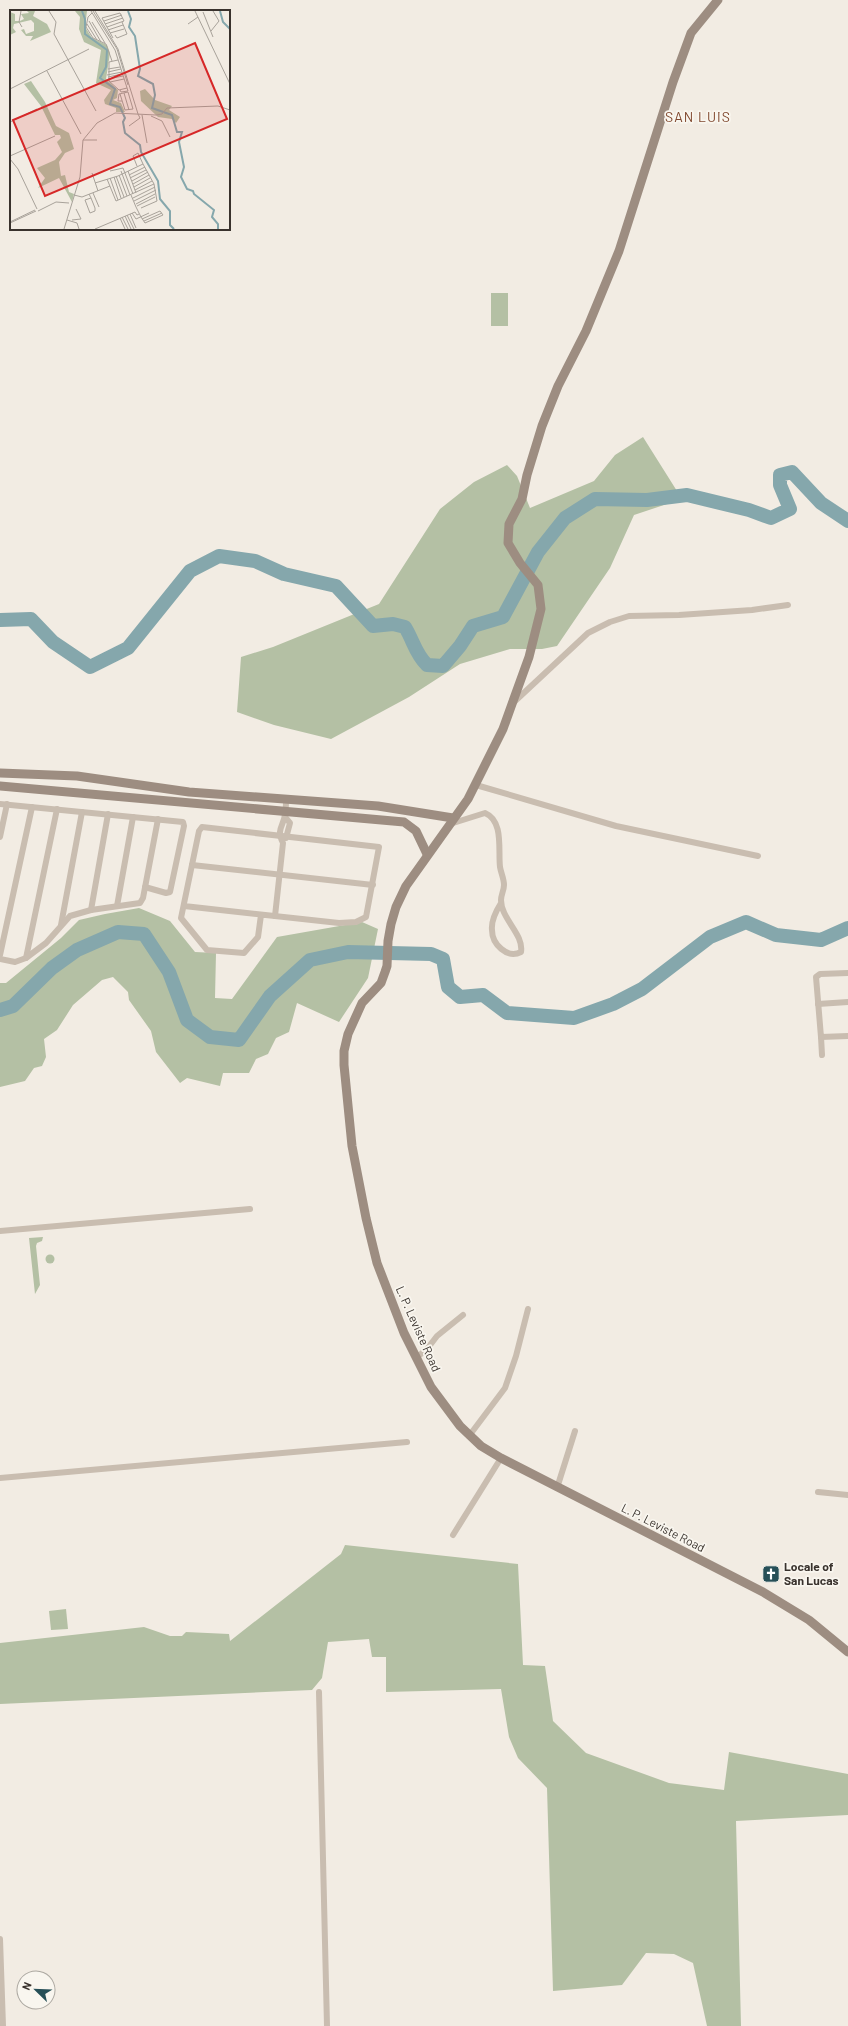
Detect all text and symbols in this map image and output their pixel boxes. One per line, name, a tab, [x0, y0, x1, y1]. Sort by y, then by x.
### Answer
inset map	[10, 10, 230, 230]
district label: SAN LUIS	[665, 108, 731, 125]
street label: L. P. Leviste Road	[394, 1284, 444, 1373]
street label: L. P. Leviste Road	[619, 1500, 708, 1554]
place label: Locale of San Lucas	[784, 1559, 839, 1587]
church icon: Locale of San Lucas	[761, 1564, 781, 1584]
north arrow	[16, 1970, 56, 2010]
text: N	[19, 1980, 34, 1992]

